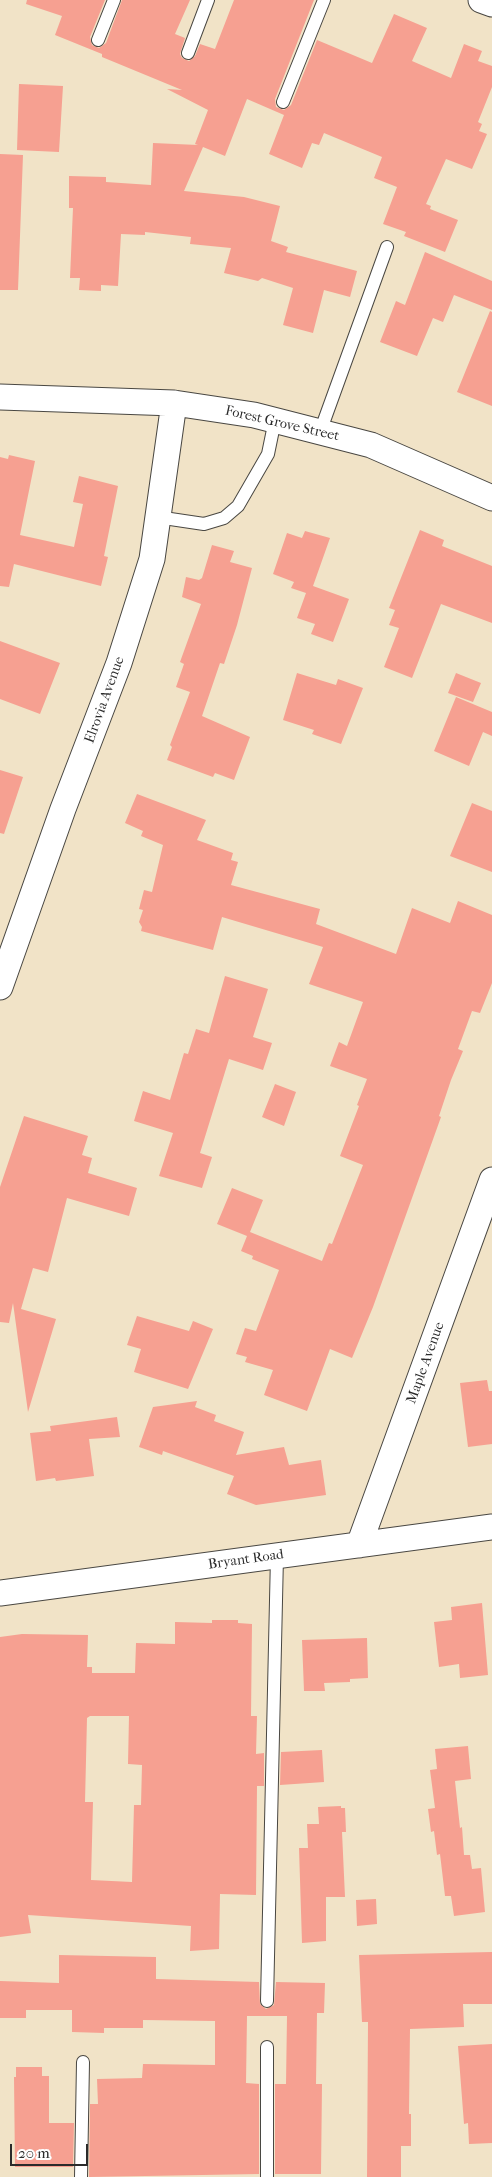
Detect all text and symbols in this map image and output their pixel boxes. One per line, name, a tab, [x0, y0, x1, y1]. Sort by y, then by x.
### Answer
street label: Forest Grove Street	[223, 403, 341, 445]
street label: Elrovia Avenue	[82, 654, 128, 746]
street label: Maple Avenue	[403, 1320, 449, 1406]
street label: Bryant Road	[207, 1546, 285, 1574]
scale bar	[12, 2134, 90, 2166]
text: 20 m	[18, 2144, 50, 2162]

